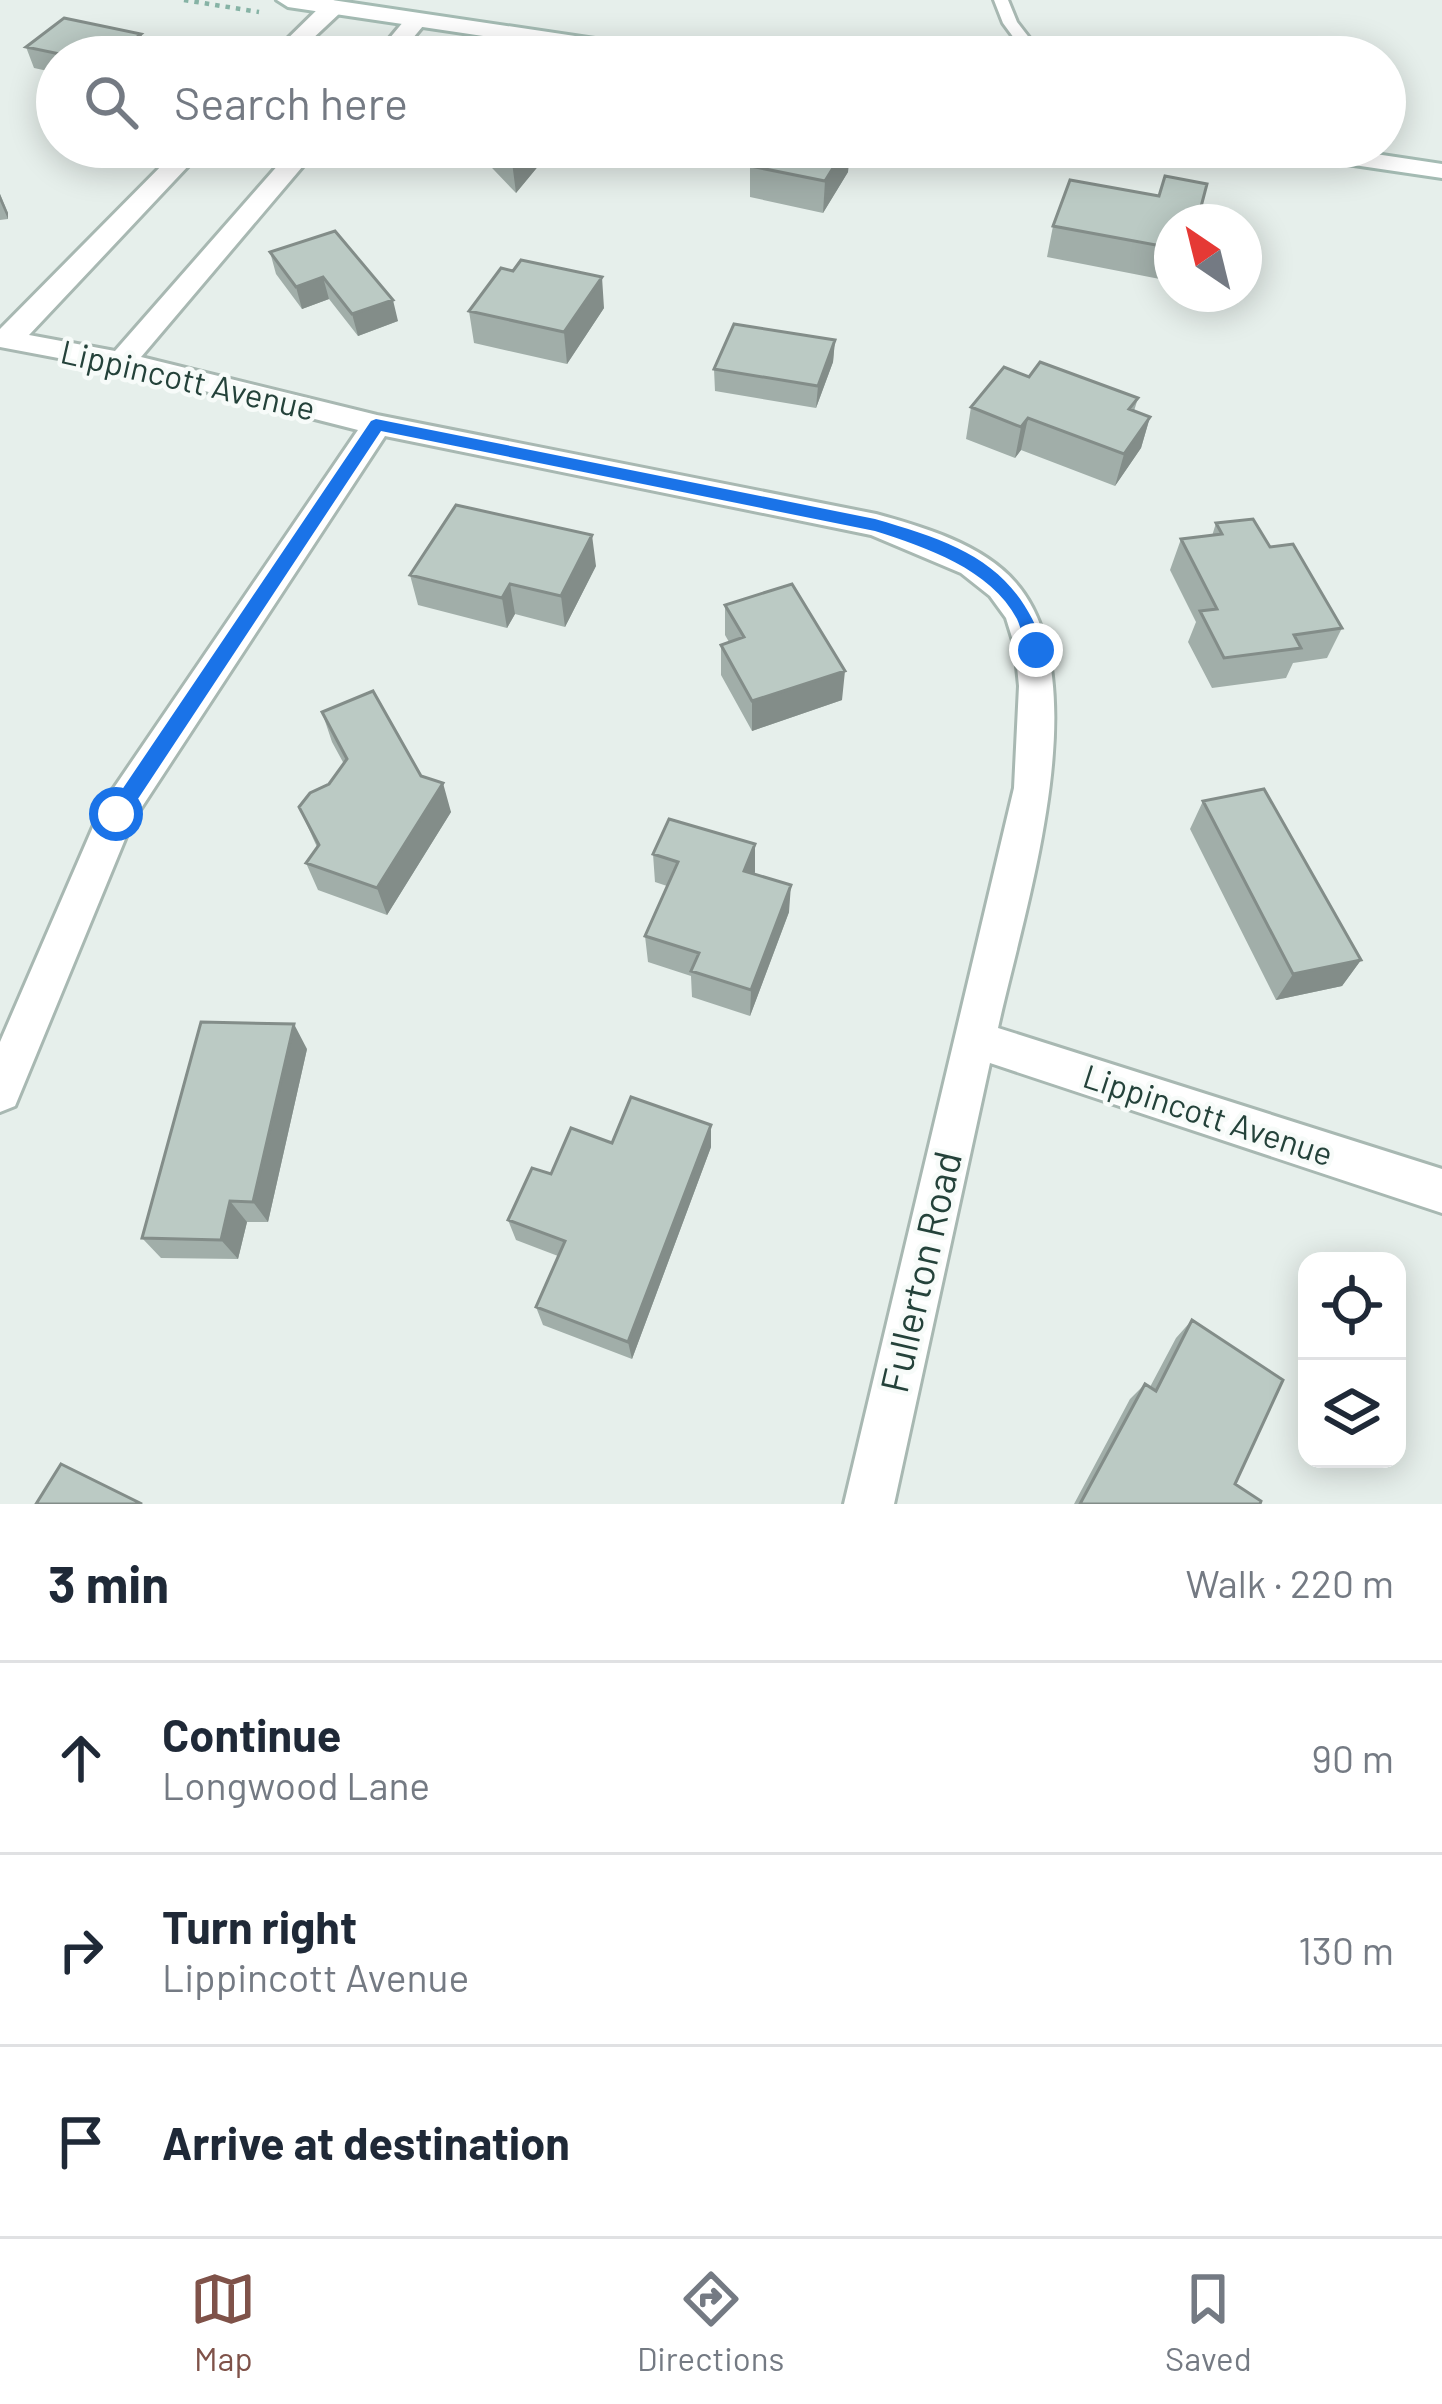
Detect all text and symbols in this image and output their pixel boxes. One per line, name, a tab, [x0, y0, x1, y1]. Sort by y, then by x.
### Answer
search box	[36, 36, 1406, 168]
icon: search	[78, 69, 144, 135]
text: Search here	[174, 75, 408, 129]
north arrow	[1154, 204, 1262, 312]
street label: Lippincott Avenue	[57, 330, 319, 428]
route end	[1009, 623, 1063, 677]
route start	[89, 787, 143, 841]
street label: Lippincott Avenue	[1079, 1055, 1338, 1173]
street label: Fullerton Road	[869, 1147, 970, 1397]
map controls	[1298, 1252, 1406, 1468]
button: locate	[1298, 1252, 1406, 1360]
button: layers	[1298, 1360, 1406, 1468]
text: 3 min	[48, 1552, 169, 1613]
text: Walk · 220 m	[1185, 1559, 1394, 1606]
text: Continue	[162, 1707, 341, 1761]
icon: ahead	[48, 1725, 114, 1791]
text: 90 m	[1312, 1734, 1394, 1781]
text: Longwood Lane	[162, 1761, 430, 1808]
text: Turn right	[162, 1899, 357, 1953]
icon: right	[48, 1917, 114, 1983]
text: 130 m	[1298, 1926, 1394, 1973]
text: Lippincott Avenue	[162, 1953, 469, 2000]
icon: arrive	[48, 2109, 114, 2175]
text: Arrive at destination	[162, 2115, 570, 2169]
tab: Map	[190, 2266, 256, 2378]
tab: Directions	[637, 2266, 784, 2378]
tab: Saved	[1165, 2266, 1252, 2378]

